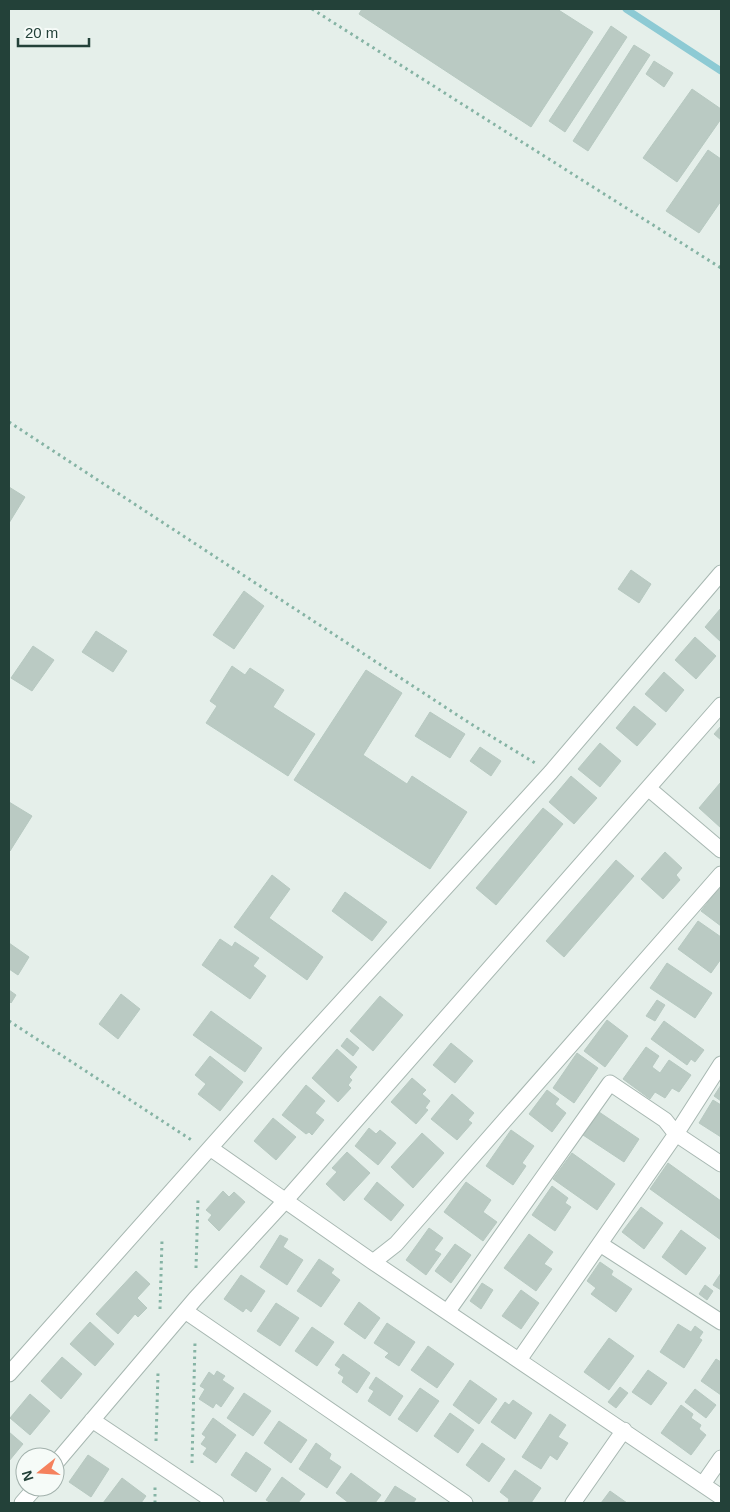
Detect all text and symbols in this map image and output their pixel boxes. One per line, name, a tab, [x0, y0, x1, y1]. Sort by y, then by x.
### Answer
scale bar	[18, 15, 89, 47]
text: 20 m	[25, 24, 58, 41]
north arrow	[15, 1447, 65, 1497]
text: N	[18, 1469, 37, 1483]

